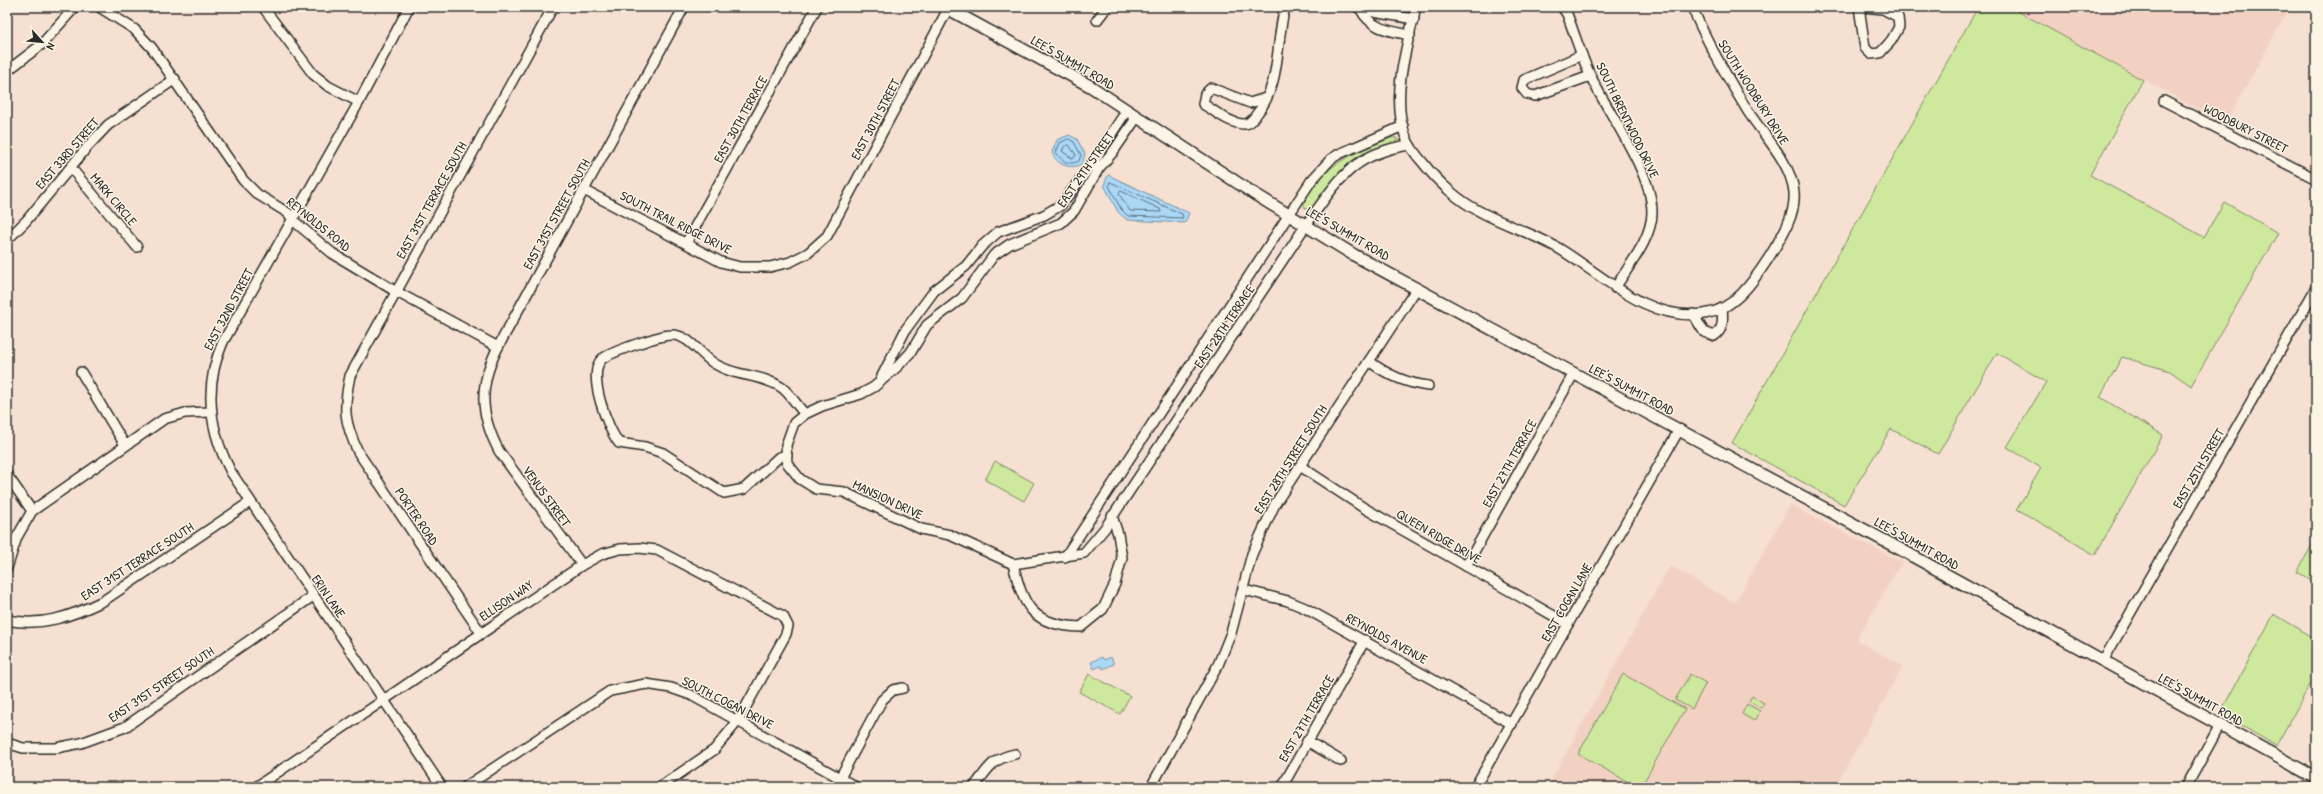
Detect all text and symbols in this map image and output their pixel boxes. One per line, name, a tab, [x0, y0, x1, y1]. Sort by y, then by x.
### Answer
north arrow	[22, 22, 62, 62]
street label: LEE'S SUMMIT ROAD	[1028, 31, 1119, 94]
street label: SOUTH WOODBURY DRIVE	[1714, 36, 1794, 148]
text: N	[43, 41, 58, 52]
street label: SOUTH BRENTWOOD DRIVE	[1592, 59, 1664, 181]
street label: EAST 30TH TERRACE	[709, 72, 771, 166]
street label: EAST 30TH STREET	[846, 74, 904, 163]
street label: WOODBURY STREET	[2201, 99, 2292, 157]
street label: EAST 33RD STREET	[31, 113, 104, 193]
street label: EAST 29TH STREET	[1052, 127, 1118, 210]
street label: EAST 31ST TERRACE SOUTH	[391, 138, 471, 262]
street label: EAST 31ST STREET SOUTH	[518, 156, 594, 272]
street label: MARK CIRCLE	[87, 169, 141, 229]
street label: SOUTH TRAIL RIDGE DRIVE	[617, 186, 735, 258]
street label: REYNOLDS ROAD	[283, 193, 355, 256]
street label: LEE'S SUMMIT ROAD	[1303, 202, 1394, 265]
street label: EAST 32ND STREET	[199, 264, 258, 353]
street label: EAST 28TH TERRACE	[1189, 281, 1259, 371]
street label: LEE'S SUMMIT ROAD	[1586, 359, 1678, 419]
street label: EAST 28TH STREET SOUTH	[1249, 401, 1331, 517]
street label: EAST 27TH TERRACE	[1477, 416, 1541, 510]
street label: EAST 25TH STREET	[2168, 424, 2229, 511]
street label: VENUS STREET	[519, 462, 576, 531]
street label: MANSION DRIVE	[850, 475, 926, 523]
street label: PORTER ROAD	[391, 484, 443, 549]
street label: QUEEN RIDGE DRIVE	[1393, 504, 1485, 568]
street label: LEE'S SUMMIT ROAD	[1872, 512, 1963, 574]
street label: EAST 31ST TERRACE SOUTH	[77, 518, 197, 604]
street label: EAST COGAN LANE	[1536, 559, 1596, 645]
street label: ERIN LANE	[308, 571, 350, 621]
street label: ELLISON WAY	[475, 575, 537, 625]
street label: REYNOLDS AVENUE	[1343, 608, 1431, 668]
street label: EAST 31ST STREET SOUTH	[105, 642, 217, 726]
street label: LEE'S SUMMIT ROAD	[2156, 668, 2247, 730]
street label: SOUTH COGAN DRIVE	[679, 671, 777, 733]
street label: EAST 27TH TERRACE	[1274, 671, 1338, 765]

